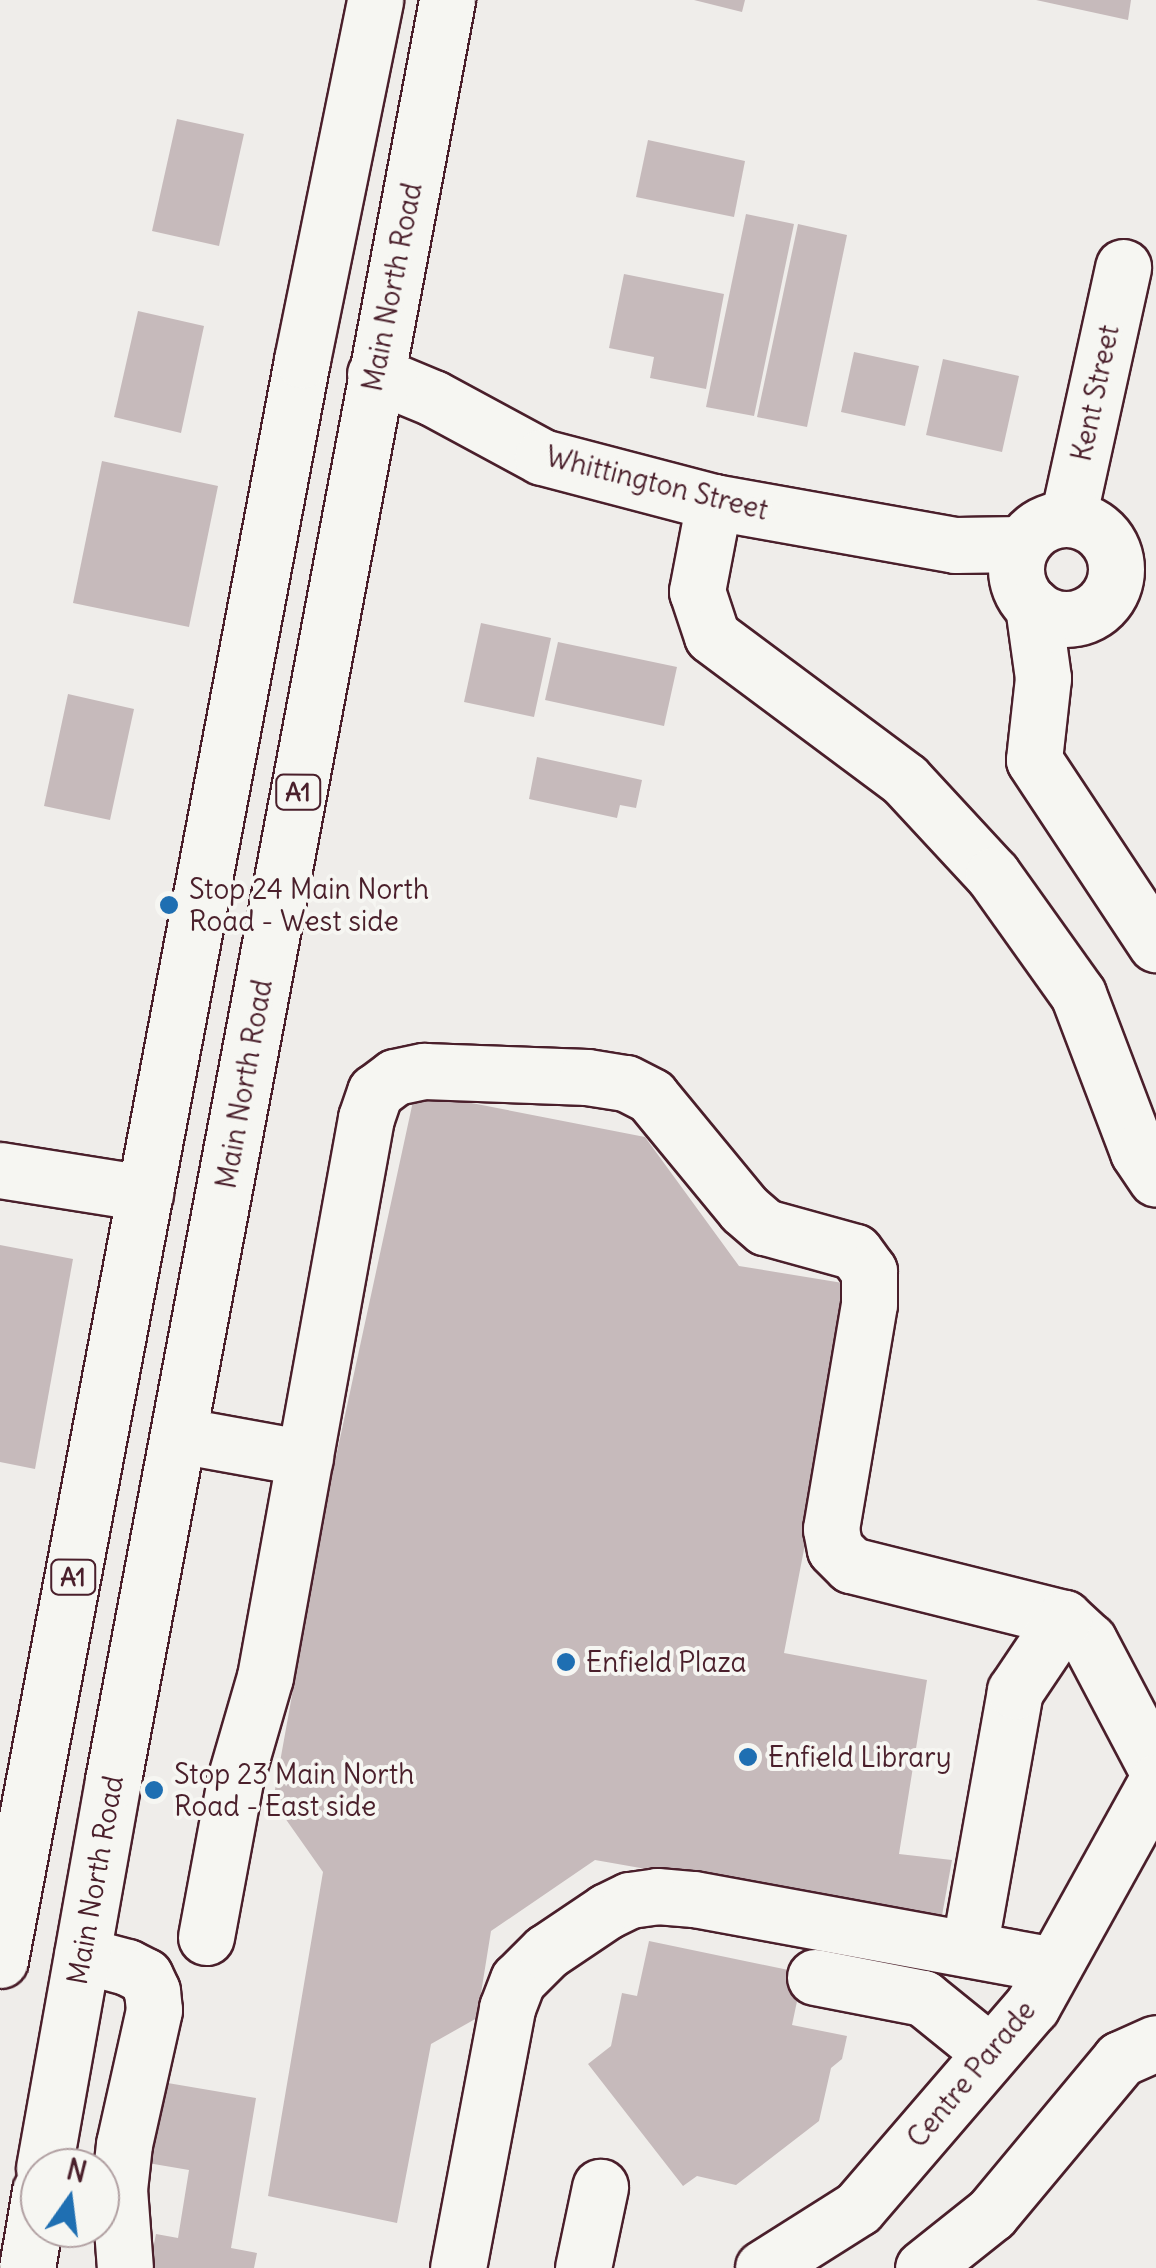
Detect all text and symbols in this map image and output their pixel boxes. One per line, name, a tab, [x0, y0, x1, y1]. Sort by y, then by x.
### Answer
street label: Main North Road	[355, 180, 429, 394]
street label: Kent Street	[1064, 322, 1126, 464]
street label: Whittington Street	[542, 439, 772, 527]
road number: A1	[273, 772, 323, 812]
place label: Stop 24 Main North Road - West side	[189, 872, 429, 938]
marker: Stop 24 Main North Road - West side	[158, 894, 180, 916]
street label: Main North Road	[209, 977, 279, 1191]
road number: A1	[48, 1557, 98, 1597]
place label: Enfield Plaza	[586, 1645, 747, 1679]
marker: Enfield Plaza	[555, 1651, 577, 1673]
place label: Enfield Library	[768, 1740, 952, 1774]
marker: Enfield Library	[737, 1746, 759, 1768]
place label: Stop 23 Main North Road - East side	[174, 1757, 414, 1823]
street label: Main North Road	[60, 1773, 130, 1987]
marker: Stop 23 Main North Road - East side	[143, 1779, 165, 1801]
street label: Centre Parade	[900, 1994, 1042, 2154]
north arrow	[20, 2148, 120, 2248]
text: N	[63, 2151, 91, 2191]

